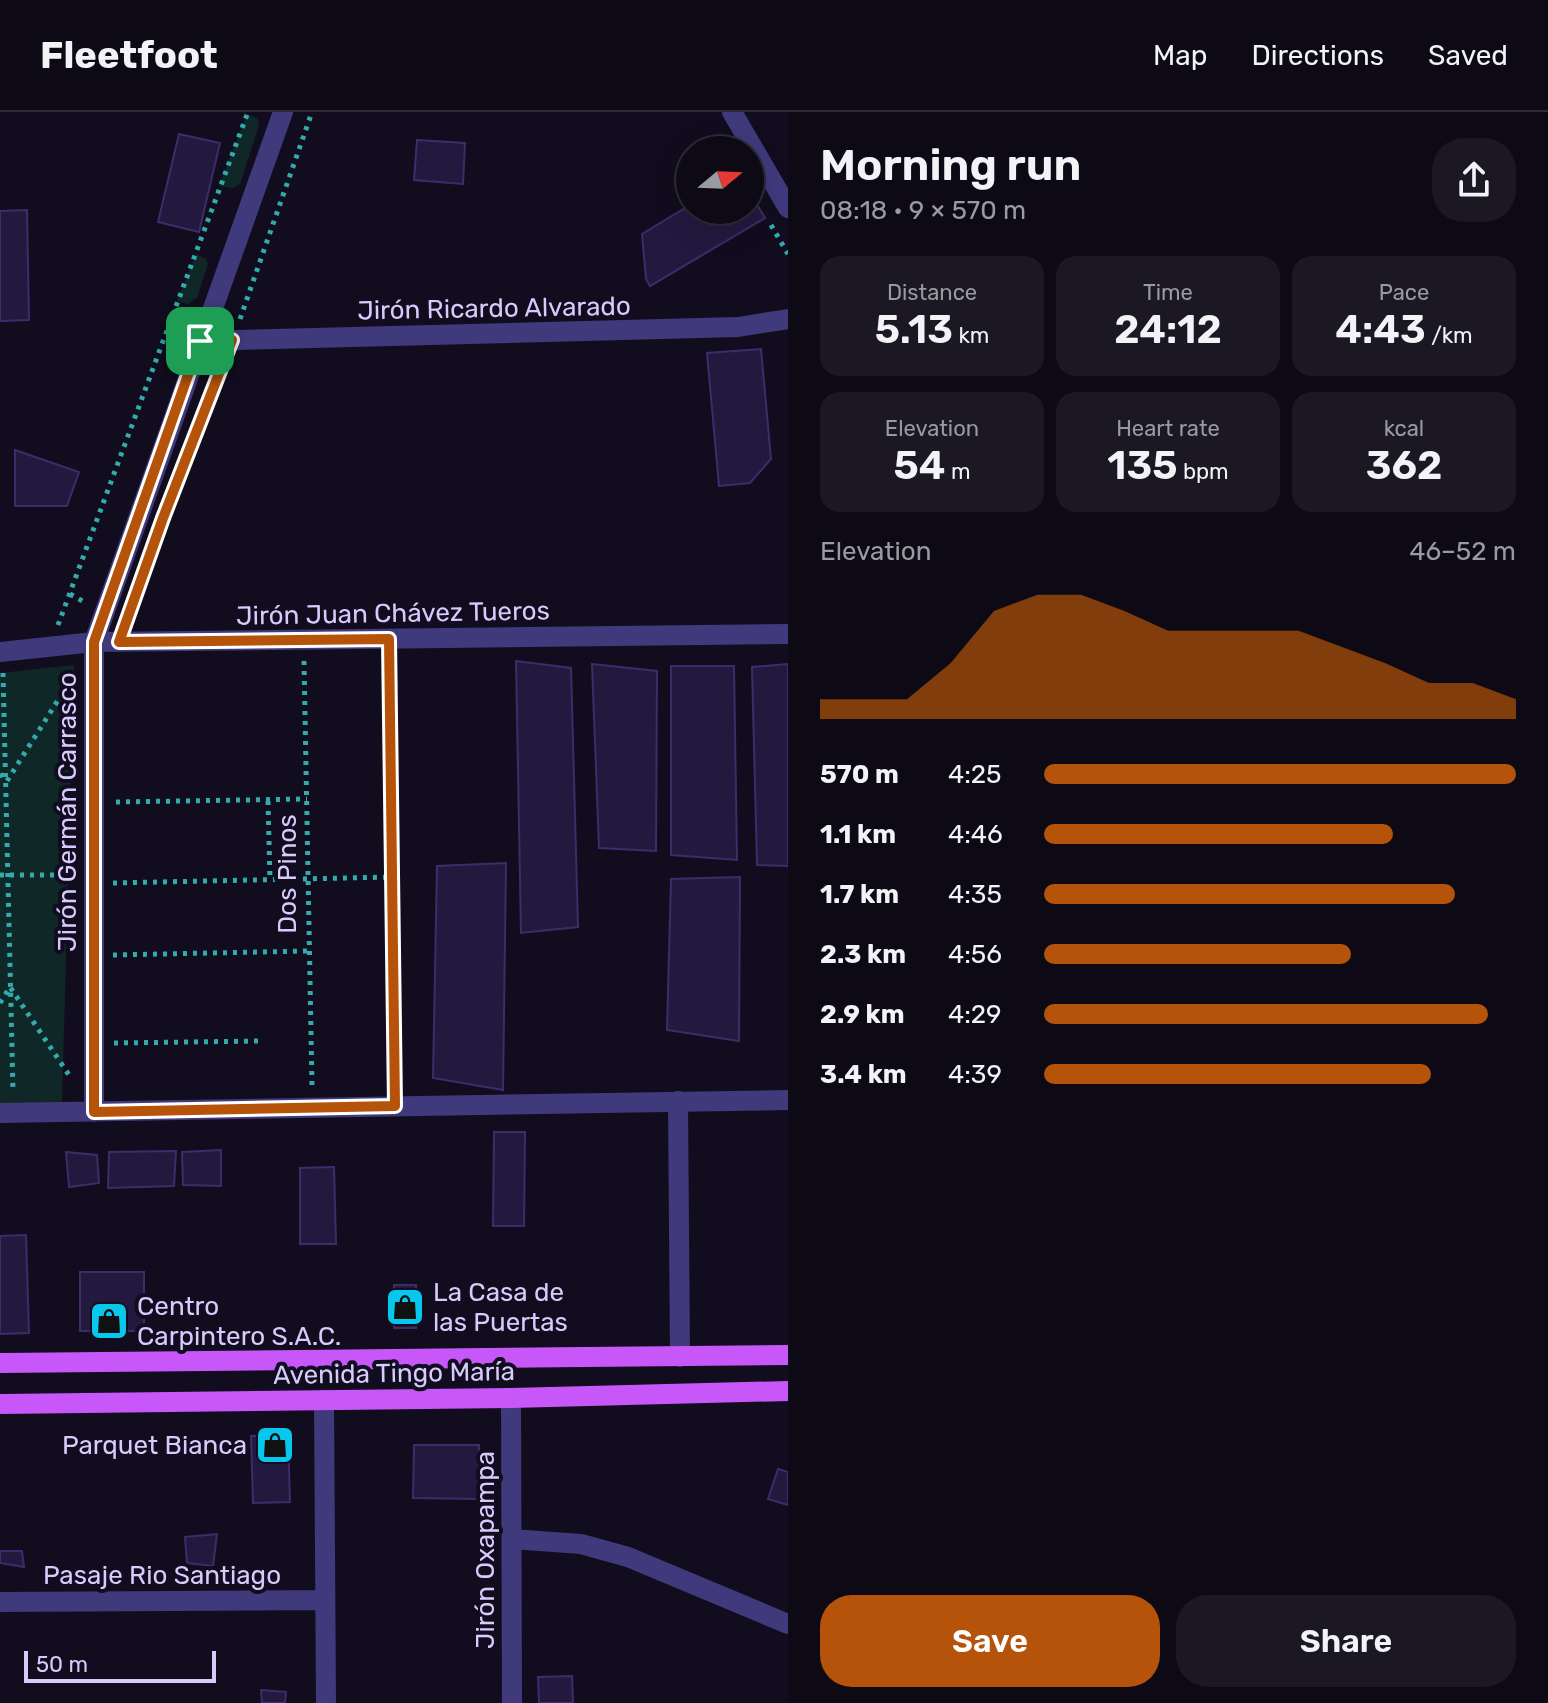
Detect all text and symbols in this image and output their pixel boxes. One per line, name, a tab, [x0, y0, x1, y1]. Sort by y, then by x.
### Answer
text: Fleetfoot	[40, 32, 218, 78]
text: Map	[1153, 39, 1207, 72]
text: Directions	[1251, 39, 1384, 72]
text: Saved	[1428, 39, 1508, 72]
north arrow	[676, 136, 764, 224]
map controls	[676, 136, 764, 224]
button: share	[1432, 138, 1516, 222]
text: Morning run	[820, 139, 1081, 191]
text: 08:18 · 9 × 570 m	[820, 195, 1026, 226]
text: Distance	[887, 279, 977, 306]
text: Time	[1143, 279, 1193, 306]
text: Pace	[1379, 279, 1429, 306]
street label: Jirón Ricardo Alvarado	[357, 291, 631, 326]
text: 5.13	[875, 306, 953, 353]
text: 24:12	[1114, 306, 1222, 353]
text: 4:43	[1335, 306, 1426, 353]
pin	[166, 307, 234, 375]
icon: arrive	[178, 319, 222, 363]
text: km	[953, 322, 989, 349]
text: /km	[1426, 322, 1473, 349]
text: Elevation	[885, 415, 979, 442]
text: Heart rate	[1116, 415, 1220, 442]
text: kcal	[1384, 415, 1424, 442]
text: 54	[894, 442, 946, 489]
text: 135	[1107, 442, 1178, 489]
text: 362	[1366, 442, 1442, 489]
text: m	[946, 458, 970, 485]
text: bpm	[1178, 458, 1229, 485]
text: Elevation	[820, 536, 931, 567]
text: 46–52 m	[1409, 536, 1516, 567]
street label: Jirón Juan Chávez Tueros	[236, 595, 550, 632]
street label: Jirón Germán Carrasco	[52, 672, 83, 952]
text: 570 m	[820, 759, 899, 790]
text: 4:25	[948, 759, 1002, 790]
street label: Dos Pinos	[272, 814, 303, 934]
text: 1.1 km	[820, 819, 896, 850]
text: 4:46	[948, 819, 1003, 850]
text: 1.7 km	[820, 879, 899, 910]
text: 4:35	[948, 879, 1002, 910]
text: 2.3 km	[820, 939, 906, 970]
text: 4:56	[948, 939, 1002, 970]
text: 2.9 km	[820, 999, 904, 1030]
text: 4:29	[948, 999, 1001, 1030]
text: 3.4 km	[820, 1059, 907, 1090]
text: 4:39	[948, 1059, 1002, 1090]
place label: La Casa de las Puertas	[433, 1277, 568, 1338]
shop icon: La Casa de las Puertas	[384, 1286, 426, 1328]
place label: Centro Carpintero S.A.C.	[137, 1291, 341, 1352]
shop icon: Centro Carpintero S.A.C.	[88, 1300, 130, 1342]
street label: Avenida Tingo María	[273, 1356, 515, 1391]
shop icon: Parquet Bianca	[254, 1424, 296, 1466]
place label: Parquet Bianca	[62, 1430, 247, 1461]
street label: Jirón Oxapampa	[470, 1451, 501, 1649]
street label: Pasaje Rio Santiago	[43, 1560, 281, 1591]
button: Save	[820, 1595, 1160, 1687]
button: Share	[1176, 1595, 1516, 1687]
scale bar	[24, 1647, 216, 1683]
text: 50 m	[36, 1651, 88, 1678]

